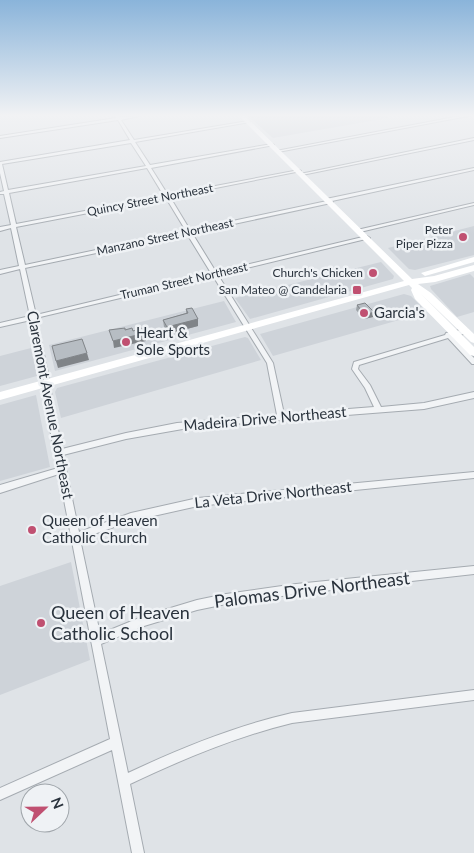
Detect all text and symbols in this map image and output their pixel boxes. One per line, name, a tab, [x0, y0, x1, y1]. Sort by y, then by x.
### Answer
street label: Quincy Street Northeast	[86, 180, 215, 219]
street label: Manzano Street Northeast	[95, 215, 235, 258]
place label: Peter Piper Pizza	[396, 222, 454, 251]
marker: Peter Piper Pizza	[457, 231, 469, 243]
street label: Truman Street Northeast	[119, 258, 250, 302]
place label: Church's Chicken	[272, 265, 363, 280]
marker: Church's Chicken	[367, 267, 379, 279]
place label: San Mateo @ Candelaria	[219, 282, 347, 297]
marker: San Mateo @ Candelaria	[351, 284, 363, 296]
place label: Garcia's	[374, 303, 425, 321]
marker: Garcia's	[358, 307, 370, 319]
street label: Claremont Avenue Northeast	[24, 309, 78, 501]
place label: Heart & Sole Sports	[136, 323, 210, 358]
marker: Heart & Sole Sports	[120, 336, 132, 348]
street label: Madeira Drive Northeast	[183, 402, 348, 434]
street label: La Veta Drive Northeast	[193, 477, 353, 511]
place label: Queen of Heaven Catholic Church	[42, 511, 158, 546]
marker: Queen of Heaven Catholic Church	[26, 524, 38, 536]
street label: Palomas Drive Northeast	[213, 566, 412, 612]
place label: Queen of Heaven Catholic School	[51, 601, 190, 644]
marker: Queen of Heaven Catholic School	[35, 617, 47, 629]
north arrow	[20, 783, 70, 833]
text: N	[48, 795, 67, 811]

